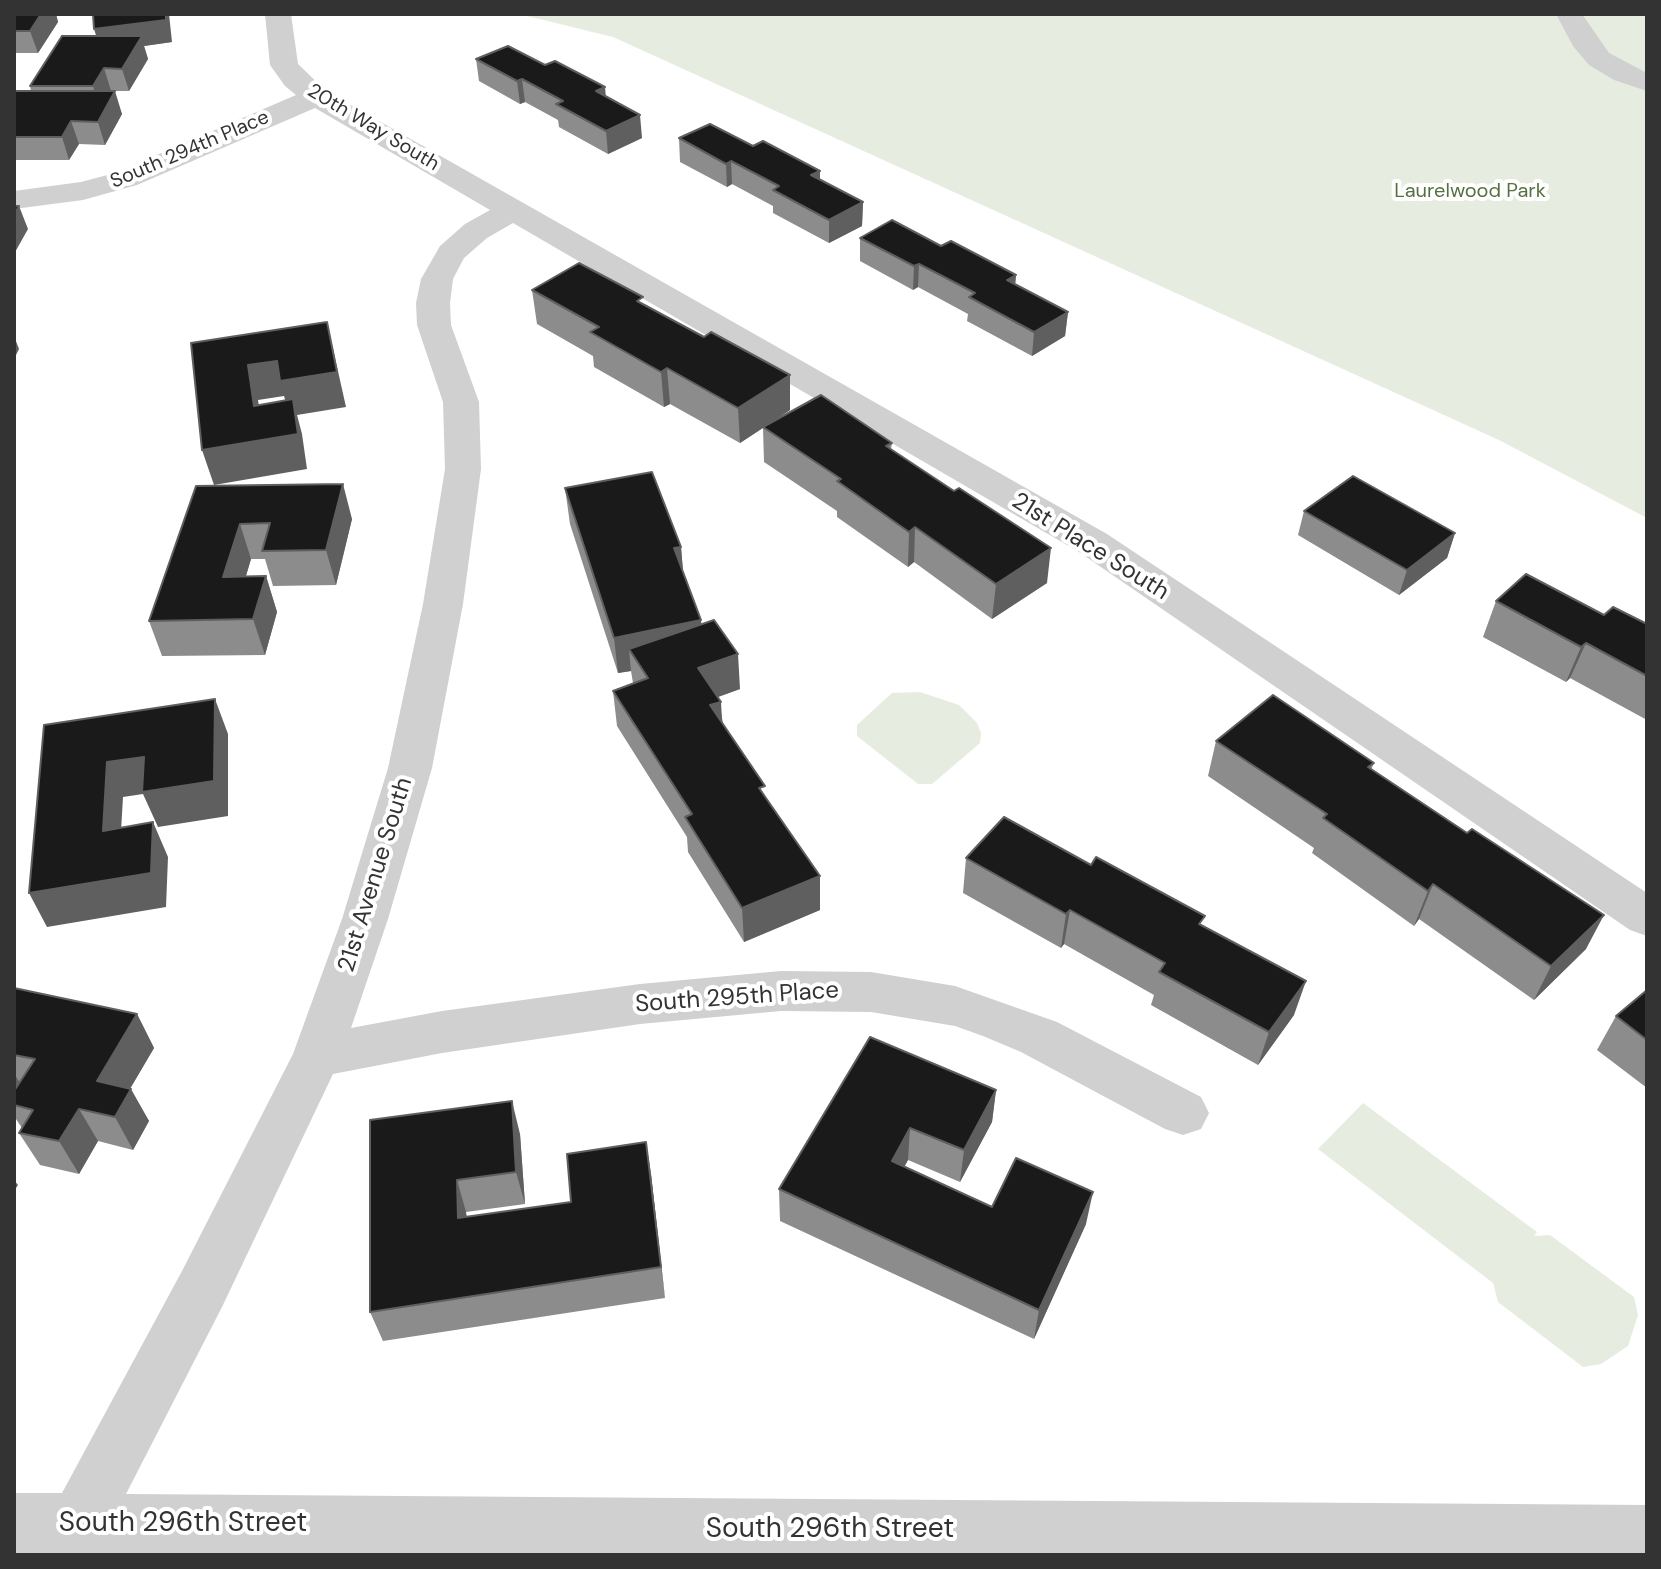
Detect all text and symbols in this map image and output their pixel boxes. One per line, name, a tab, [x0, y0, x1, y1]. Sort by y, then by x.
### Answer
street label: 20th Way South	[303, 79, 443, 177]
street label: South 294th Place	[107, 106, 273, 194]
park label: Laurelwood Park	[1394, 180, 1546, 204]
street label: 21st Place South	[1006, 487, 1174, 607]
street label: 21st Avenue South	[333, 774, 419, 976]
street label: South 295th Place	[634, 977, 840, 1019]
street label: South 296th Street	[59, 1507, 307, 1541]
street label: South 296th Street	[706, 1513, 954, 1547]

